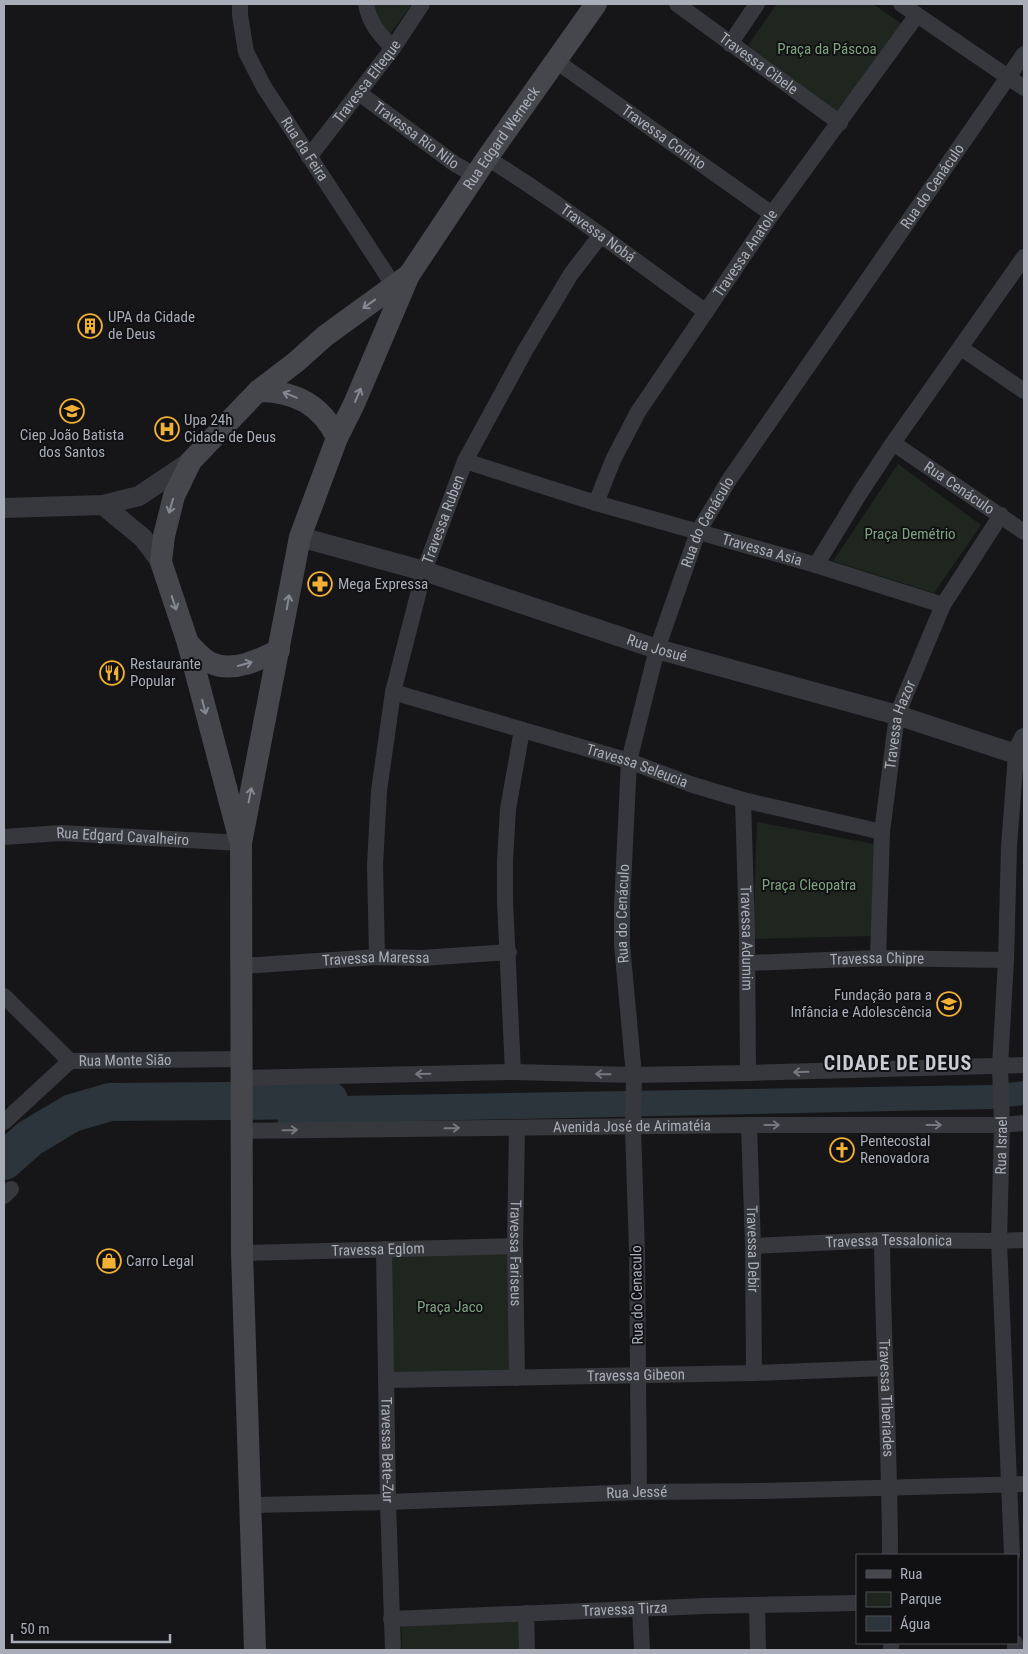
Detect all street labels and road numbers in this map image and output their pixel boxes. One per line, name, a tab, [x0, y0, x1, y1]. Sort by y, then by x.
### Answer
street label: Travessa Cibele	[716, 29, 802, 98]
street label: Travessa Elteque	[329, 37, 405, 127]
street label: Rua Edgard Werneck	[459, 83, 544, 193]
street label: Travessa Rio Nilo	[370, 98, 463, 173]
street label: Travessa Corinto	[618, 101, 710, 173]
street label: Rua da Feira	[277, 114, 332, 185]
street label: Rua do Cenáculo	[897, 140, 968, 232]
street label: Travessa Nobá	[557, 200, 639, 266]
street label: Travessa Anatole	[709, 206, 781, 300]
street label: Rua Cenáculo	[921, 458, 998, 518]
street label: Travessa Ruben	[418, 473, 468, 566]
street label: Rua do Cenáculo	[677, 474, 738, 570]
street label: Travessa Asia	[720, 530, 804, 570]
street label: Rua Josué	[625, 631, 689, 666]
street label: Travessa Hazor	[881, 677, 920, 770]
street label: Travessa Seleucia	[584, 740, 691, 791]
street label: Rua Edgard Cavalheiro	[56, 824, 190, 849]
street label: Rua do Cenáculo	[613, 863, 633, 964]
street label: Travessa Adumim	[737, 885, 756, 991]
street label: Travessa Maressa	[322, 948, 430, 970]
street label: Travessa Chipre	[829, 949, 924, 969]
street label: Rua Monte Sião	[79, 1051, 172, 1070]
street label: Avenida José de Arimatéia	[553, 1116, 711, 1136]
street label: Rua Israel	[992, 1116, 1011, 1175]
street label: Travessa Fariseus	[506, 1200, 525, 1307]
street label: Travessa Debir	[743, 1205, 762, 1293]
street label: Travessa Tessalonica	[825, 1231, 952, 1252]
street label: Travessa Eglom	[331, 1239, 425, 1260]
street label: Rua do Cenaculo	[627, 1245, 647, 1345]
street label: Travessa Tiberiades	[875, 1339, 897, 1457]
street label: Travessa Gibeon	[587, 1365, 685, 1385]
street label: Travessa Bete-Zur	[377, 1397, 397, 1504]
street label: Rua Jessé	[606, 1483, 667, 1502]
street label: Travessa Tirza	[582, 1599, 668, 1620]

